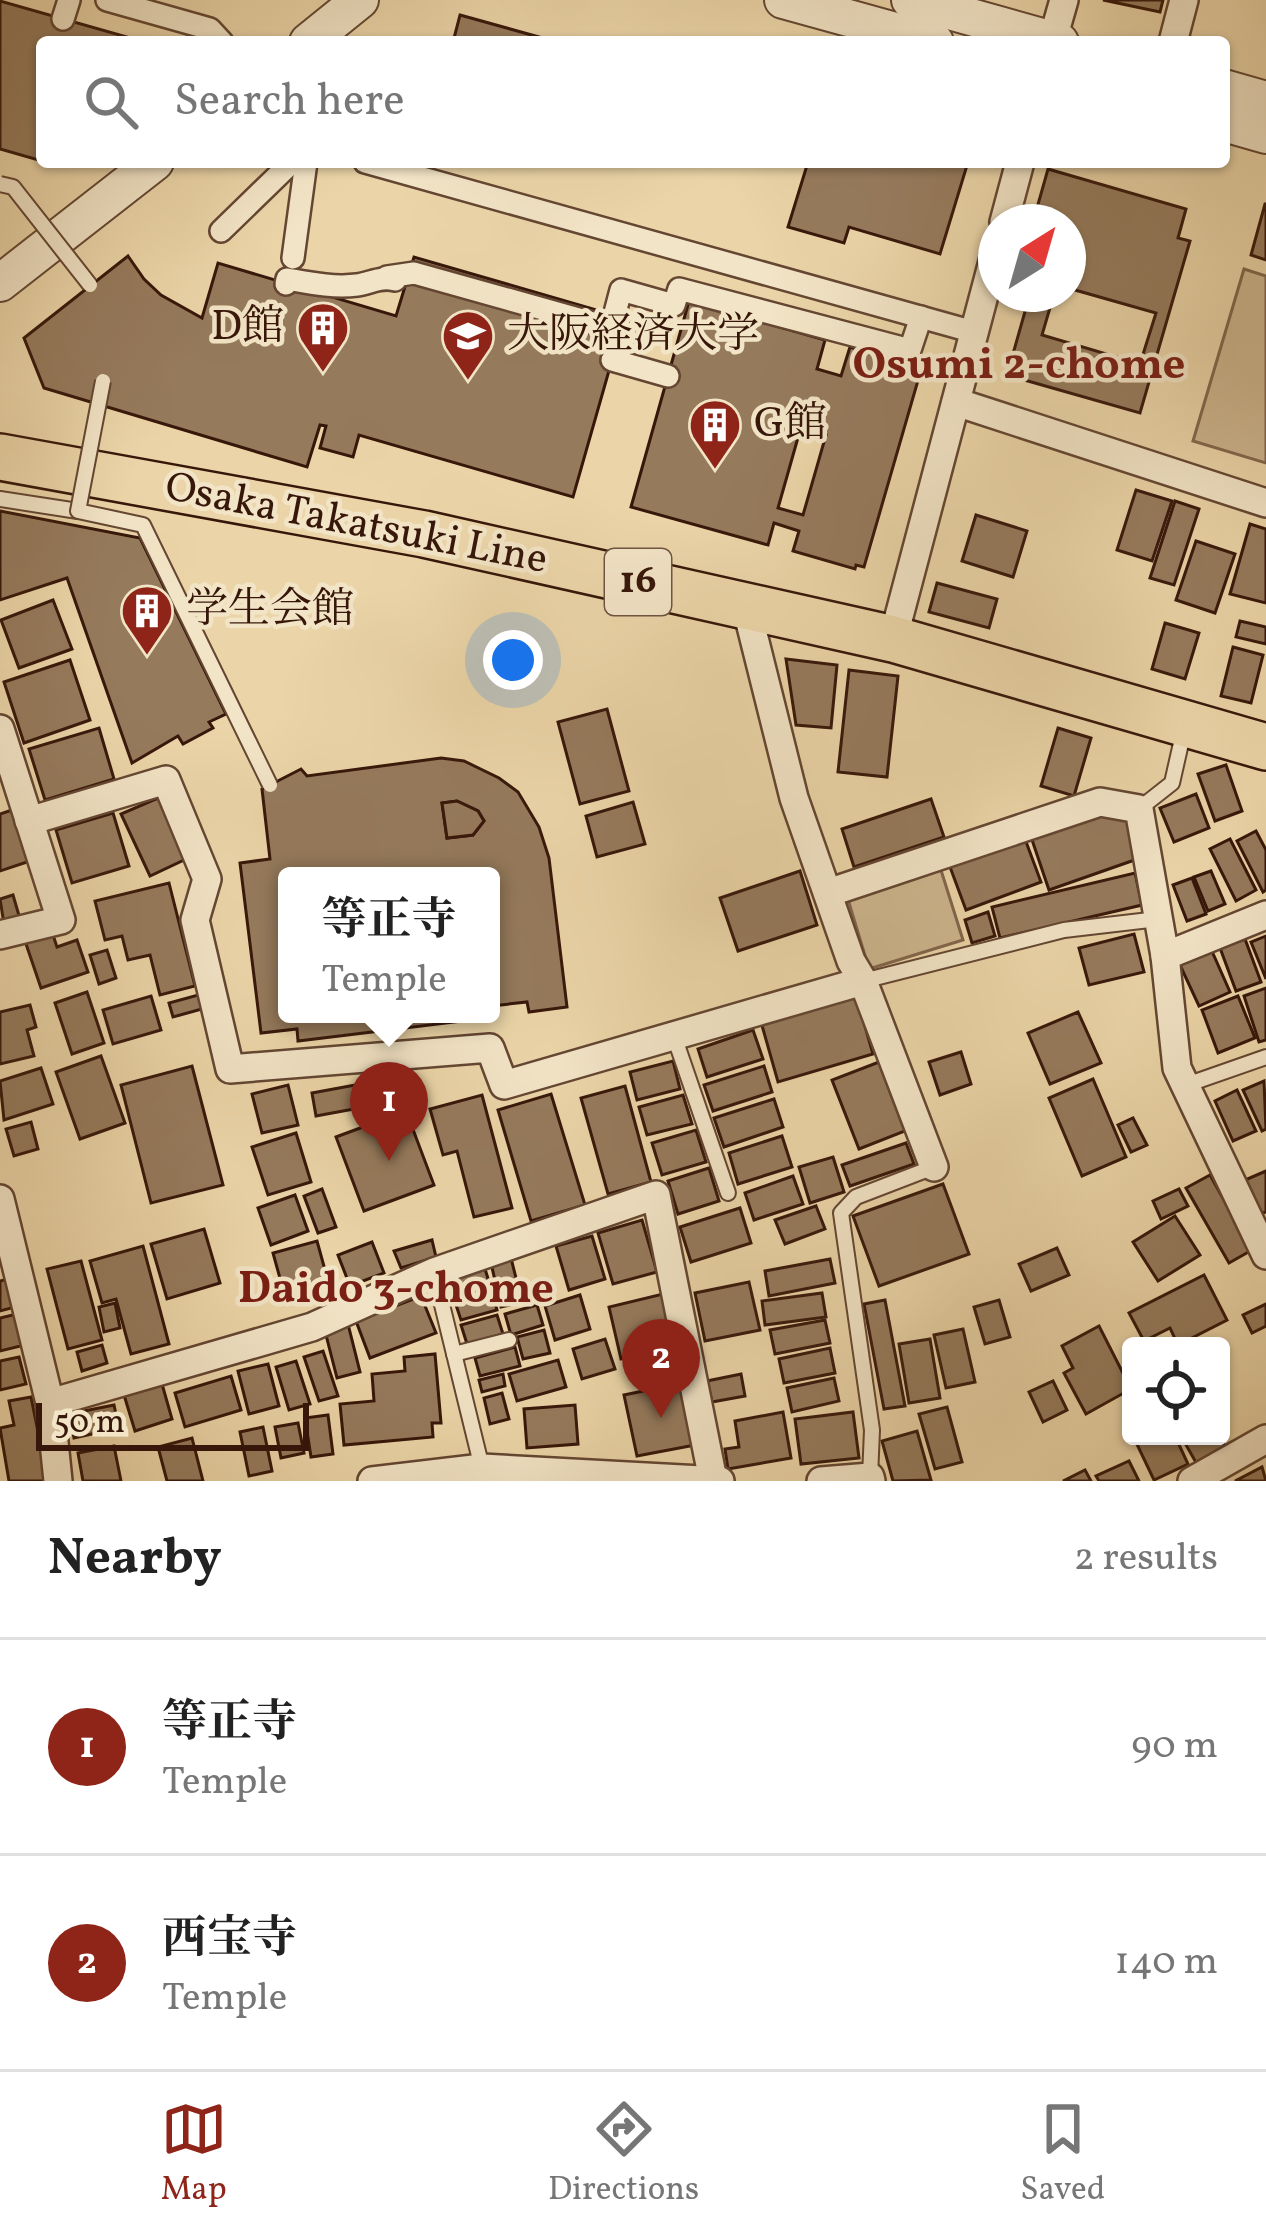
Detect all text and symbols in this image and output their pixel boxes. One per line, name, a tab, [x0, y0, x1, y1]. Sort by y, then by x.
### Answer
search box	[36, 36, 1230, 168]
icon: search	[78, 69, 144, 135]
text: Search here	[174, 71, 405, 134]
north arrow	[978, 204, 1086, 312]
place label: D館	[211, 299, 284, 358]
building icon: D館	[295, 300, 351, 374]
place label: 大阪経済大学	[507, 307, 759, 366]
school or university icon: 大阪経済大学	[440, 308, 496, 382]
district label: Osumi 2-chome	[853, 335, 1185, 398]
place label: G館	[754, 396, 827, 455]
building icon: G館	[687, 397, 743, 471]
street label: Osaka Takatsuki Line	[160, 459, 552, 591]
road number: 16	[605, 549, 671, 615]
place label: 学生会館	[186, 582, 354, 641]
building icon: 学生会館	[119, 583, 175, 657]
your location	[483, 630, 543, 690]
popup	[278, 867, 500, 1023]
text: 等正寺	[321, 891, 457, 954]
text: Temple	[321, 954, 447, 1008]
pin: 1	[350, 1062, 428, 1161]
district label: Daido 3-chome	[238, 1259, 554, 1322]
pin: 2	[622, 1319, 700, 1418]
map controls	[1122, 1337, 1230, 1445]
button: locate	[1122, 1337, 1230, 1445]
scale bar	[36, 1397, 309, 1450]
text: 50 m	[54, 1401, 125, 1447]
text: Nearby	[48, 1524, 222, 1595]
text: 2 results	[1074, 1532, 1218, 1586]
text: 等正寺	[162, 1693, 297, 1756]
text: 1	[79, 1720, 95, 1774]
text: 90 m	[1131, 1720, 1218, 1774]
text: Temple	[162, 1756, 287, 1810]
text: 西宝寺	[162, 1909, 297, 1972]
text: 2	[77, 1936, 97, 1990]
text: 140 m	[1115, 1936, 1218, 1990]
text: Temple	[162, 1972, 287, 2026]
tab: Map	[161, 2096, 227, 2214]
tab: Directions	[548, 2096, 699, 2214]
tab: Saved	[1020, 2096, 1105, 2214]

